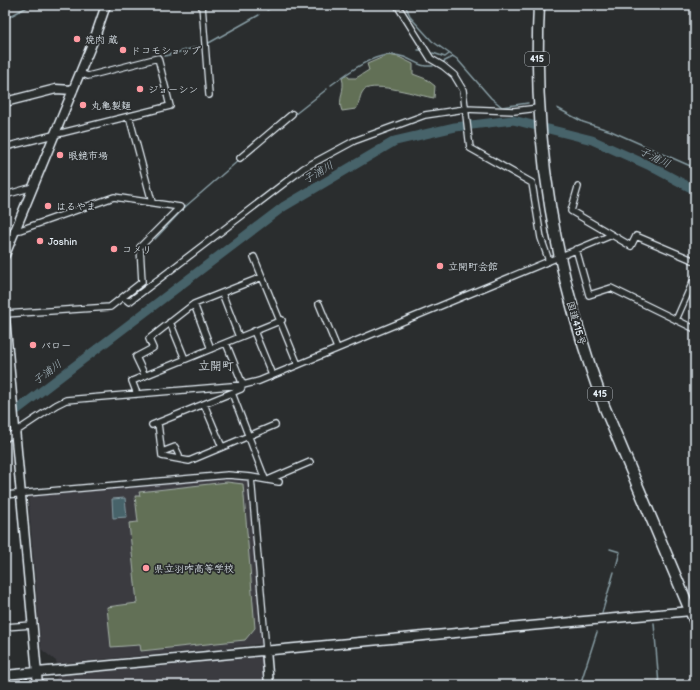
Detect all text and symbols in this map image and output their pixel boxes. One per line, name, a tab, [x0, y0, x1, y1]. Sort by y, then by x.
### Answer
marker: 焼肉 蔵	[72, 34, 82, 44]
place label: 焼肉 蔵	[85, 34, 118, 46]
marker: ドコモショップ	[118, 45, 128, 55]
place label: ドコモショップ	[131, 45, 201, 57]
road number: 415	[525, 52, 549, 66]
marker: ジョーシン	[135, 84, 145, 94]
place label: ジョーシン	[148, 84, 198, 96]
marker: 丸亀製麺	[78, 100, 88, 110]
place label: 丸亀製麺	[91, 100, 131, 112]
water label: 子浦川	[637, 144, 672, 171]
marker: 眼鏡市場	[55, 150, 65, 160]
place label: 眼鏡市場	[68, 150, 108, 162]
water label: 子浦川	[301, 159, 336, 186]
marker: はるやま	[43, 201, 53, 211]
place label: はるやま	[56, 201, 96, 213]
marker: Joshin	[35, 236, 45, 246]
place label: Joshin	[48, 236, 78, 248]
marker: コメリ	[109, 244, 119, 254]
place label: コメリ	[122, 244, 152, 256]
marker: 立開町会館	[435, 261, 445, 271]
place label: 立開町会館	[448, 261, 498, 273]
street label: 国道415号	[564, 300, 588, 347]
marker: バロー	[28, 340, 38, 350]
place label: バロー	[41, 340, 71, 352]
water label: 子浦川	[30, 357, 64, 388]
district label: 立開町	[198, 359, 234, 374]
road number: 415	[588, 387, 612, 401]
marker: 県立羽咋高等学校	[141, 563, 151, 573]
place label: 県立羽咋高等学校	[154, 563, 234, 575]

